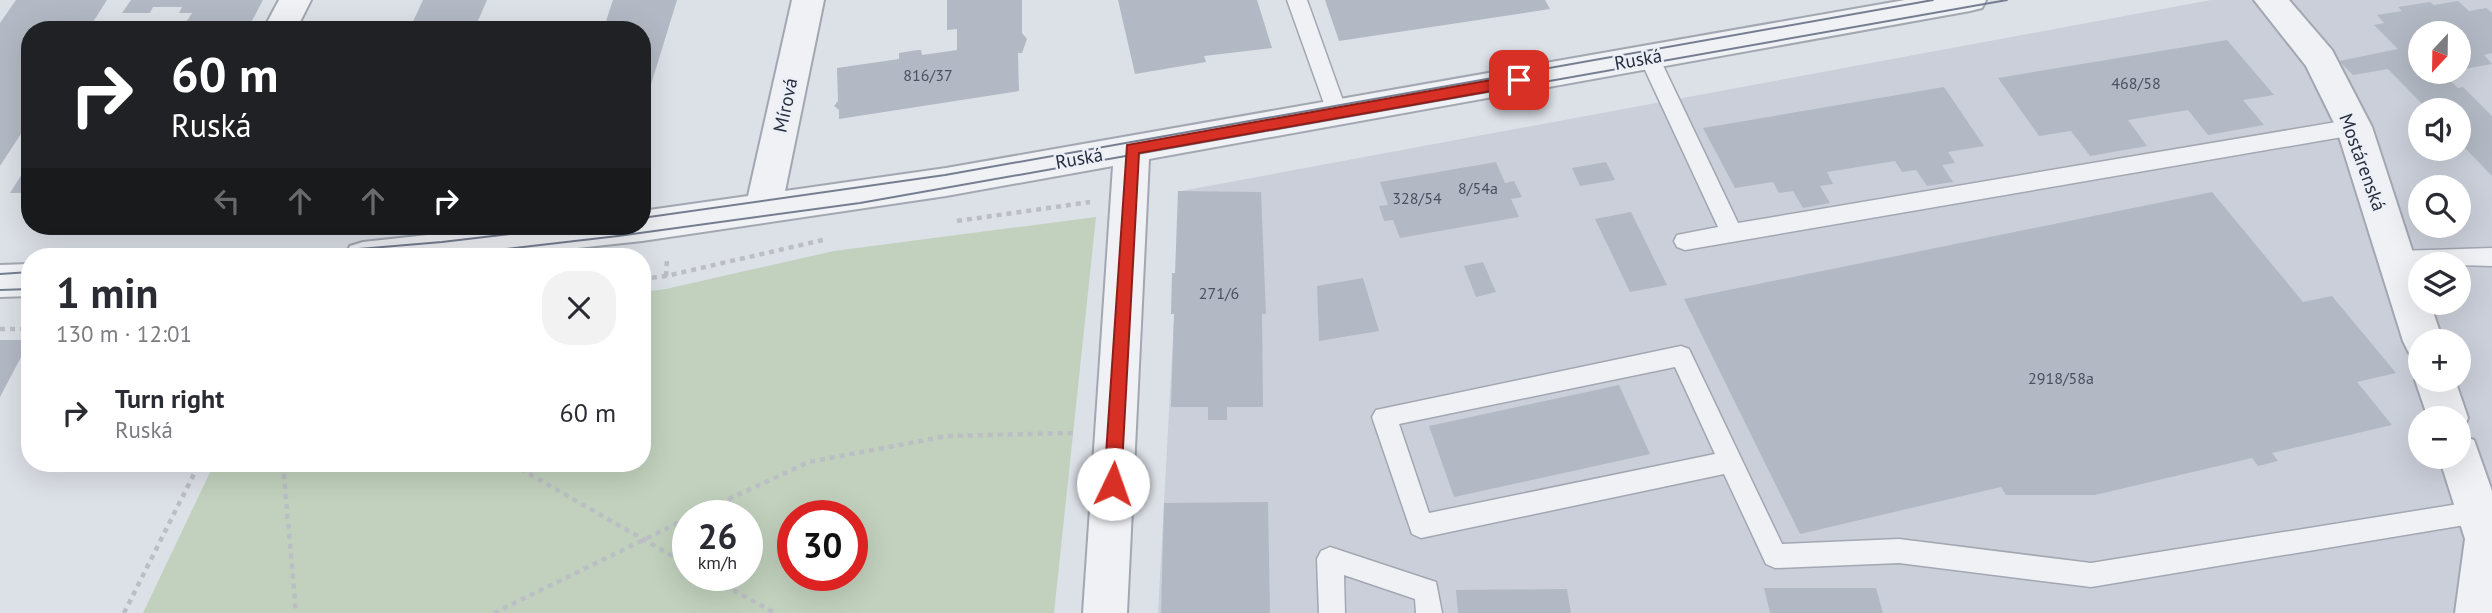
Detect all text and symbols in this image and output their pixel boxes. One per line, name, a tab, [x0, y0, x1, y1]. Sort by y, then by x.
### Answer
north arrow	[2408, 21, 2471, 84]
map controls	[2408, 21, 2471, 469]
text: 60 m	[171, 42, 278, 106]
street label: Ruská	[1612, 43, 1664, 75]
icon: right	[56, 49, 147, 140]
pin	[1489, 50, 1549, 110]
icon: arrive	[1500, 61, 1538, 99]
house number: 816/37	[903, 65, 953, 85]
house number: 468/58	[2111, 73, 2161, 93]
street label: Mírová	[768, 76, 802, 134]
button: sound	[2408, 98, 2471, 161]
text: Ruská	[171, 104, 252, 146]
street label: Mostárenská	[2334, 110, 2392, 214]
street label: Ruská	[1053, 142, 1105, 174]
button: search	[2408, 175, 2471, 238]
house number: 8/54a	[1458, 178, 1498, 198]
icon: left	[208, 182, 246, 220]
icon: ahead	[281, 182, 319, 220]
icon: ahead	[354, 182, 392, 220]
icon: right	[427, 182, 465, 220]
house number: 328/54	[1392, 188, 1442, 208]
button: layers	[2408, 252, 2471, 315]
text: 1 min	[56, 265, 158, 320]
button: close	[542, 271, 616, 345]
house number: 271/6	[1199, 283, 1239, 303]
text: 130 m · 12:01	[56, 319, 192, 348]
button: +	[2408, 329, 2471, 392]
house number: 2918/58a	[2028, 368, 2094, 388]
text: Turn right	[115, 382, 224, 415]
icon: right	[56, 394, 94, 432]
text: 60 m	[560, 396, 616, 429]
button: −	[2408, 406, 2471, 469]
text: Ruská	[115, 415, 173, 444]
position arrow	[1076, 447, 1150, 521]
speed limit sign: 30	[777, 500, 868, 591]
text: 26	[698, 513, 737, 559]
text: km/h	[698, 551, 737, 574]

